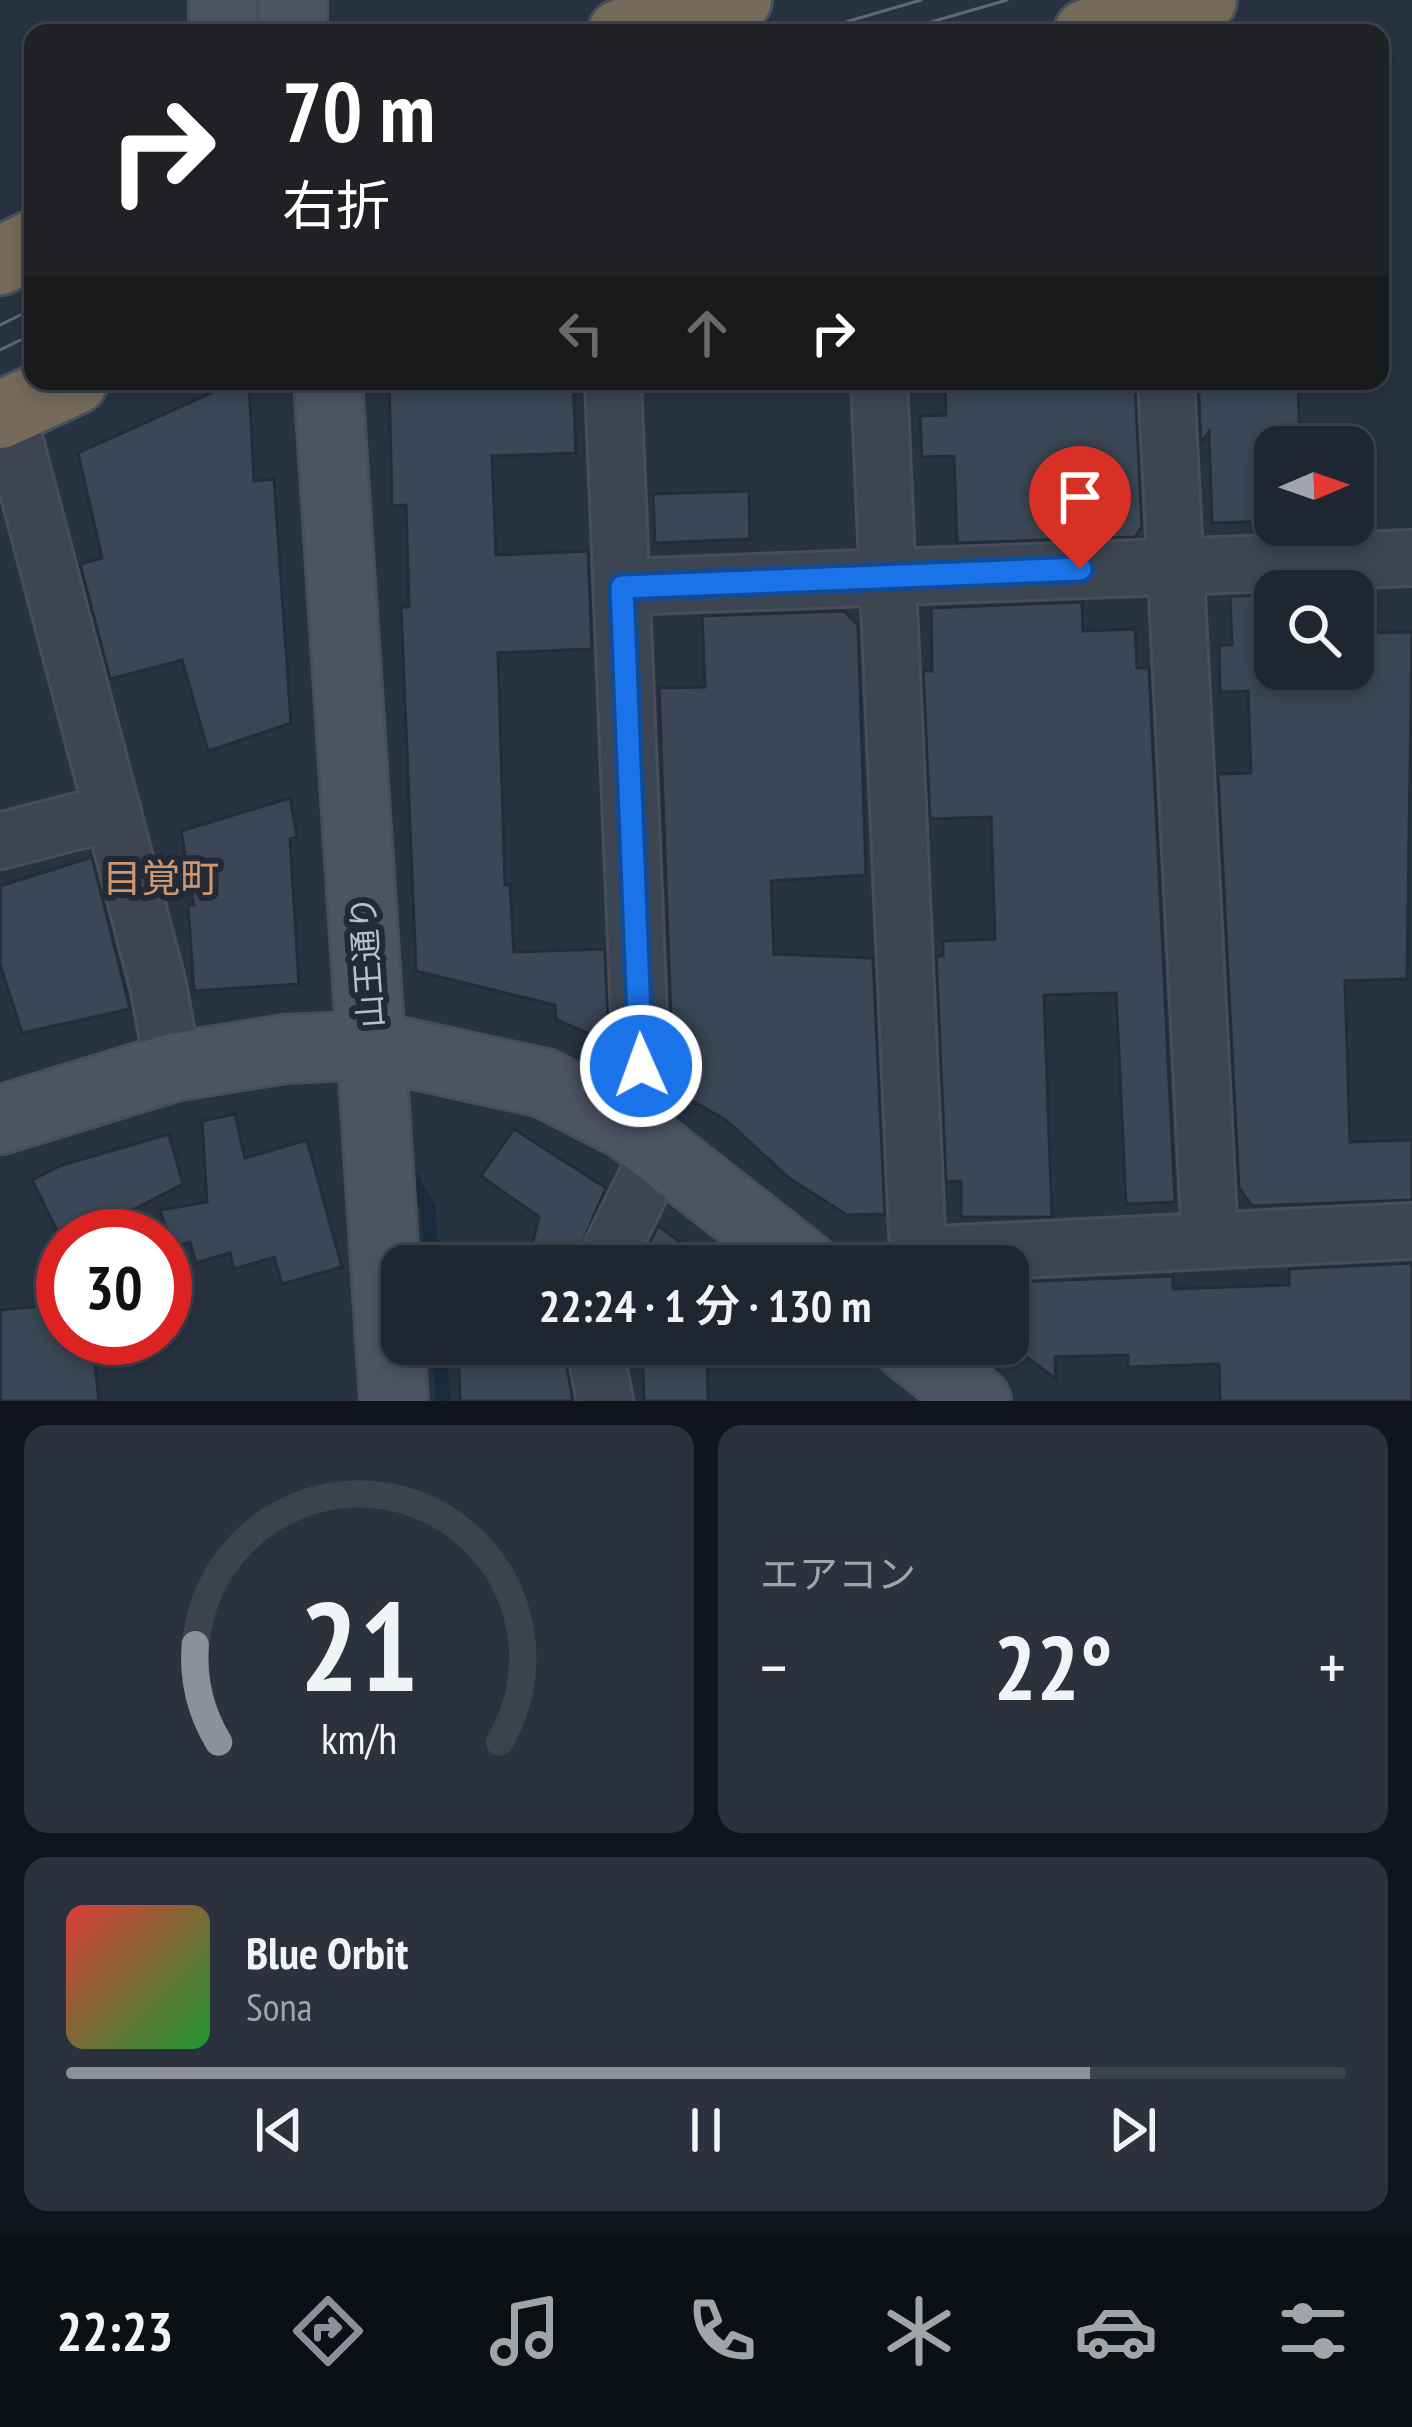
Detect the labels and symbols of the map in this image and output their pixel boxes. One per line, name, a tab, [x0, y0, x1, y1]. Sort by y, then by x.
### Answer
north arrow	[1254, 426, 1374, 546]
pin	[1029, 446, 1131, 569]
district label: 目覚町	[102, 852, 220, 903]
street label: 山王通り	[340, 895, 392, 1029]
position arrow	[578, 1003, 704, 1129]
speed limit sign: 30	[36, 1209, 192, 1365]

